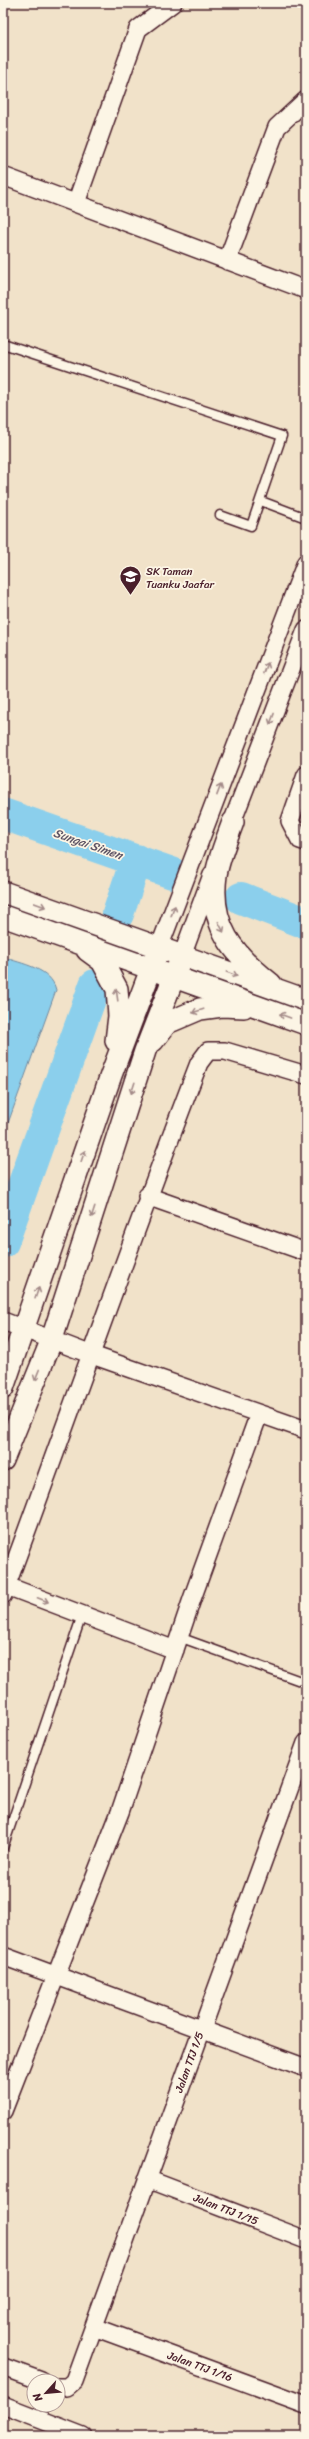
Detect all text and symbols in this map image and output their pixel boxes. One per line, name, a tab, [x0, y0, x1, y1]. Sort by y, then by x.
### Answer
place label: SK Taman Tuanku Jaafar	[146, 562, 216, 594]
school or university icon: SK Taman Tuanku Jaafar	[118, 564, 144, 597]
one-way arrow	[262, 663, 270, 675]
one-way arrow	[268, 712, 276, 724]
one-way arrow	[216, 784, 224, 796]
water label: Sungai Simen	[51, 822, 127, 867]
one-way arrow	[33, 902, 45, 910]
one-way arrow	[169, 906, 177, 918]
one-way arrow	[218, 921, 226, 933]
one-way arrow	[225, 970, 237, 978]
one-way arrow	[113, 989, 121, 1002]
one-way arrow	[192, 1007, 204, 1015]
one-way arrow	[279, 1012, 291, 1020]
one-way arrow	[129, 1082, 136, 1095]
one-way arrow	[80, 1150, 87, 1163]
one-way arrow	[89, 1205, 96, 1218]
one-way arrow	[34, 1286, 41, 1299]
one-way arrow	[33, 1369, 41, 1381]
one-way arrow	[36, 1597, 48, 1605]
street label: Jalan TTJ 1/5	[169, 2029, 209, 2096]
street label: Jalan TTJ 1/15	[190, 2188, 261, 2231]
street label: Jalan TTJ 1/16	[164, 2346, 235, 2387]
north arrow	[26, 2373, 66, 2413]
text: N	[27, 2389, 48, 2406]

